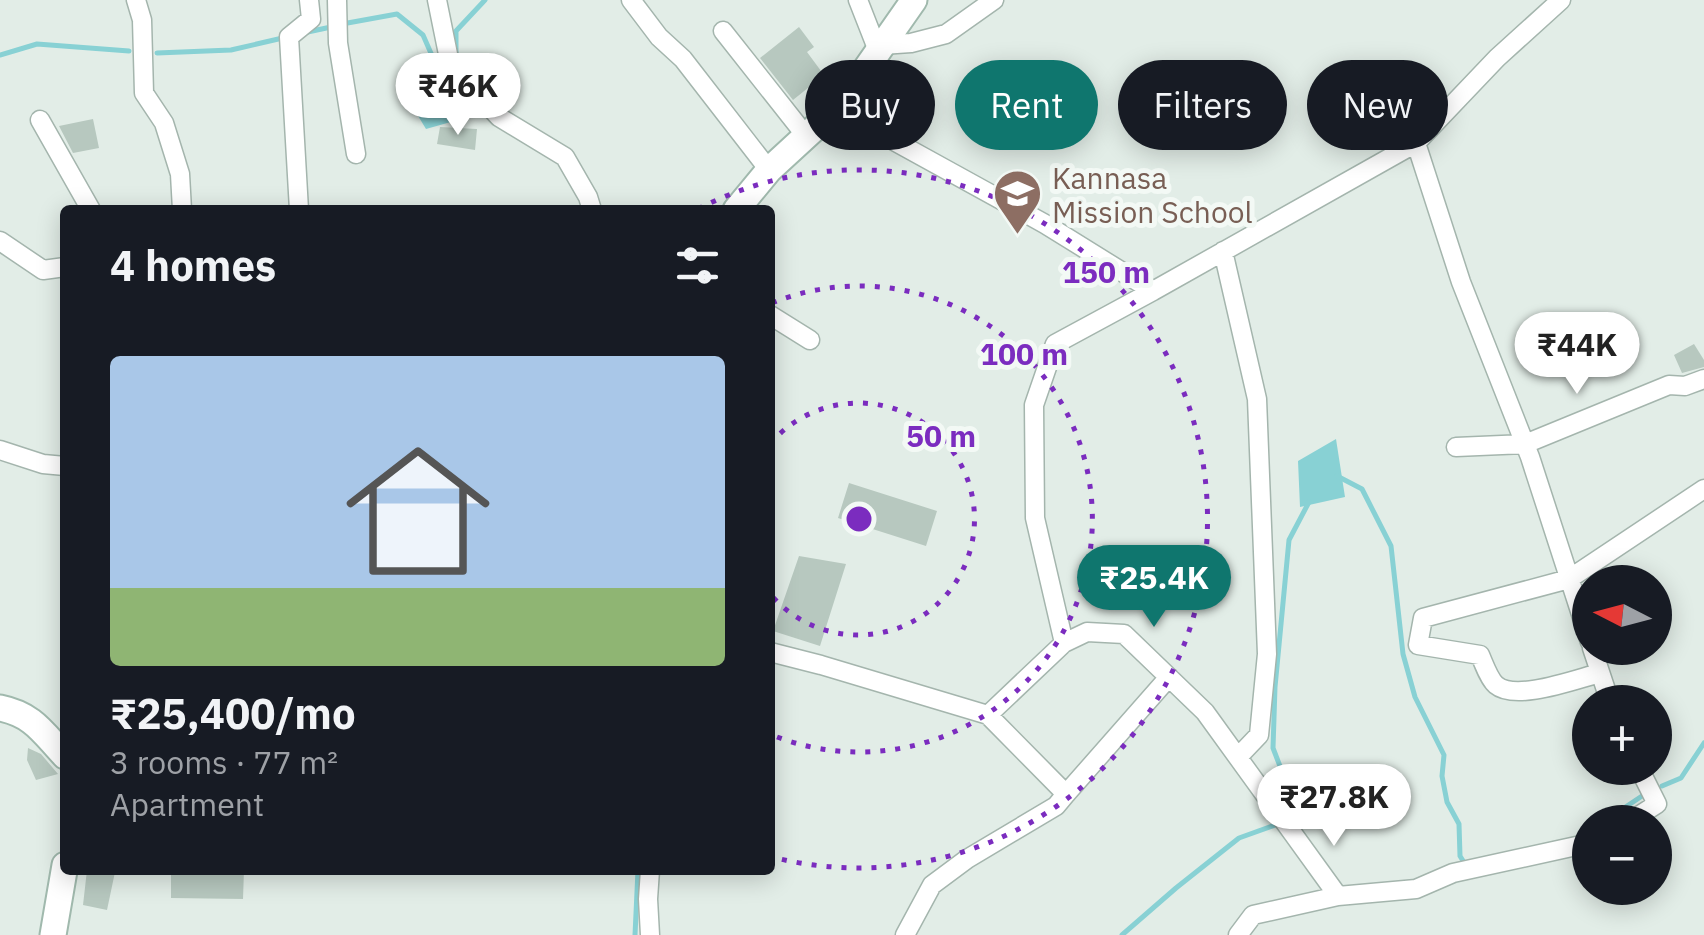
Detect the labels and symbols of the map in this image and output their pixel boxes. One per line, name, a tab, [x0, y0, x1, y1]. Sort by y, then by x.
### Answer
pin: ₹46K	[399, 53, 517, 138]
place label: Kannasa Mission School	[1052, 158, 1253, 231]
school or university icon: Kannasa Mission School	[991, 168, 1043, 236]
text: 150 m	[1062, 252, 1150, 291]
pin: ₹44K	[1518, 312, 1636, 397]
text: 100 m	[980, 334, 1068, 373]
text: 50 m	[906, 416, 976, 455]
centre of rings	[841, 501, 877, 537]
pin: ₹25.4K	[1073, 545, 1235, 630]
north arrow	[1572, 565, 1672, 665]
pin: ₹27.8K	[1253, 764, 1415, 849]

